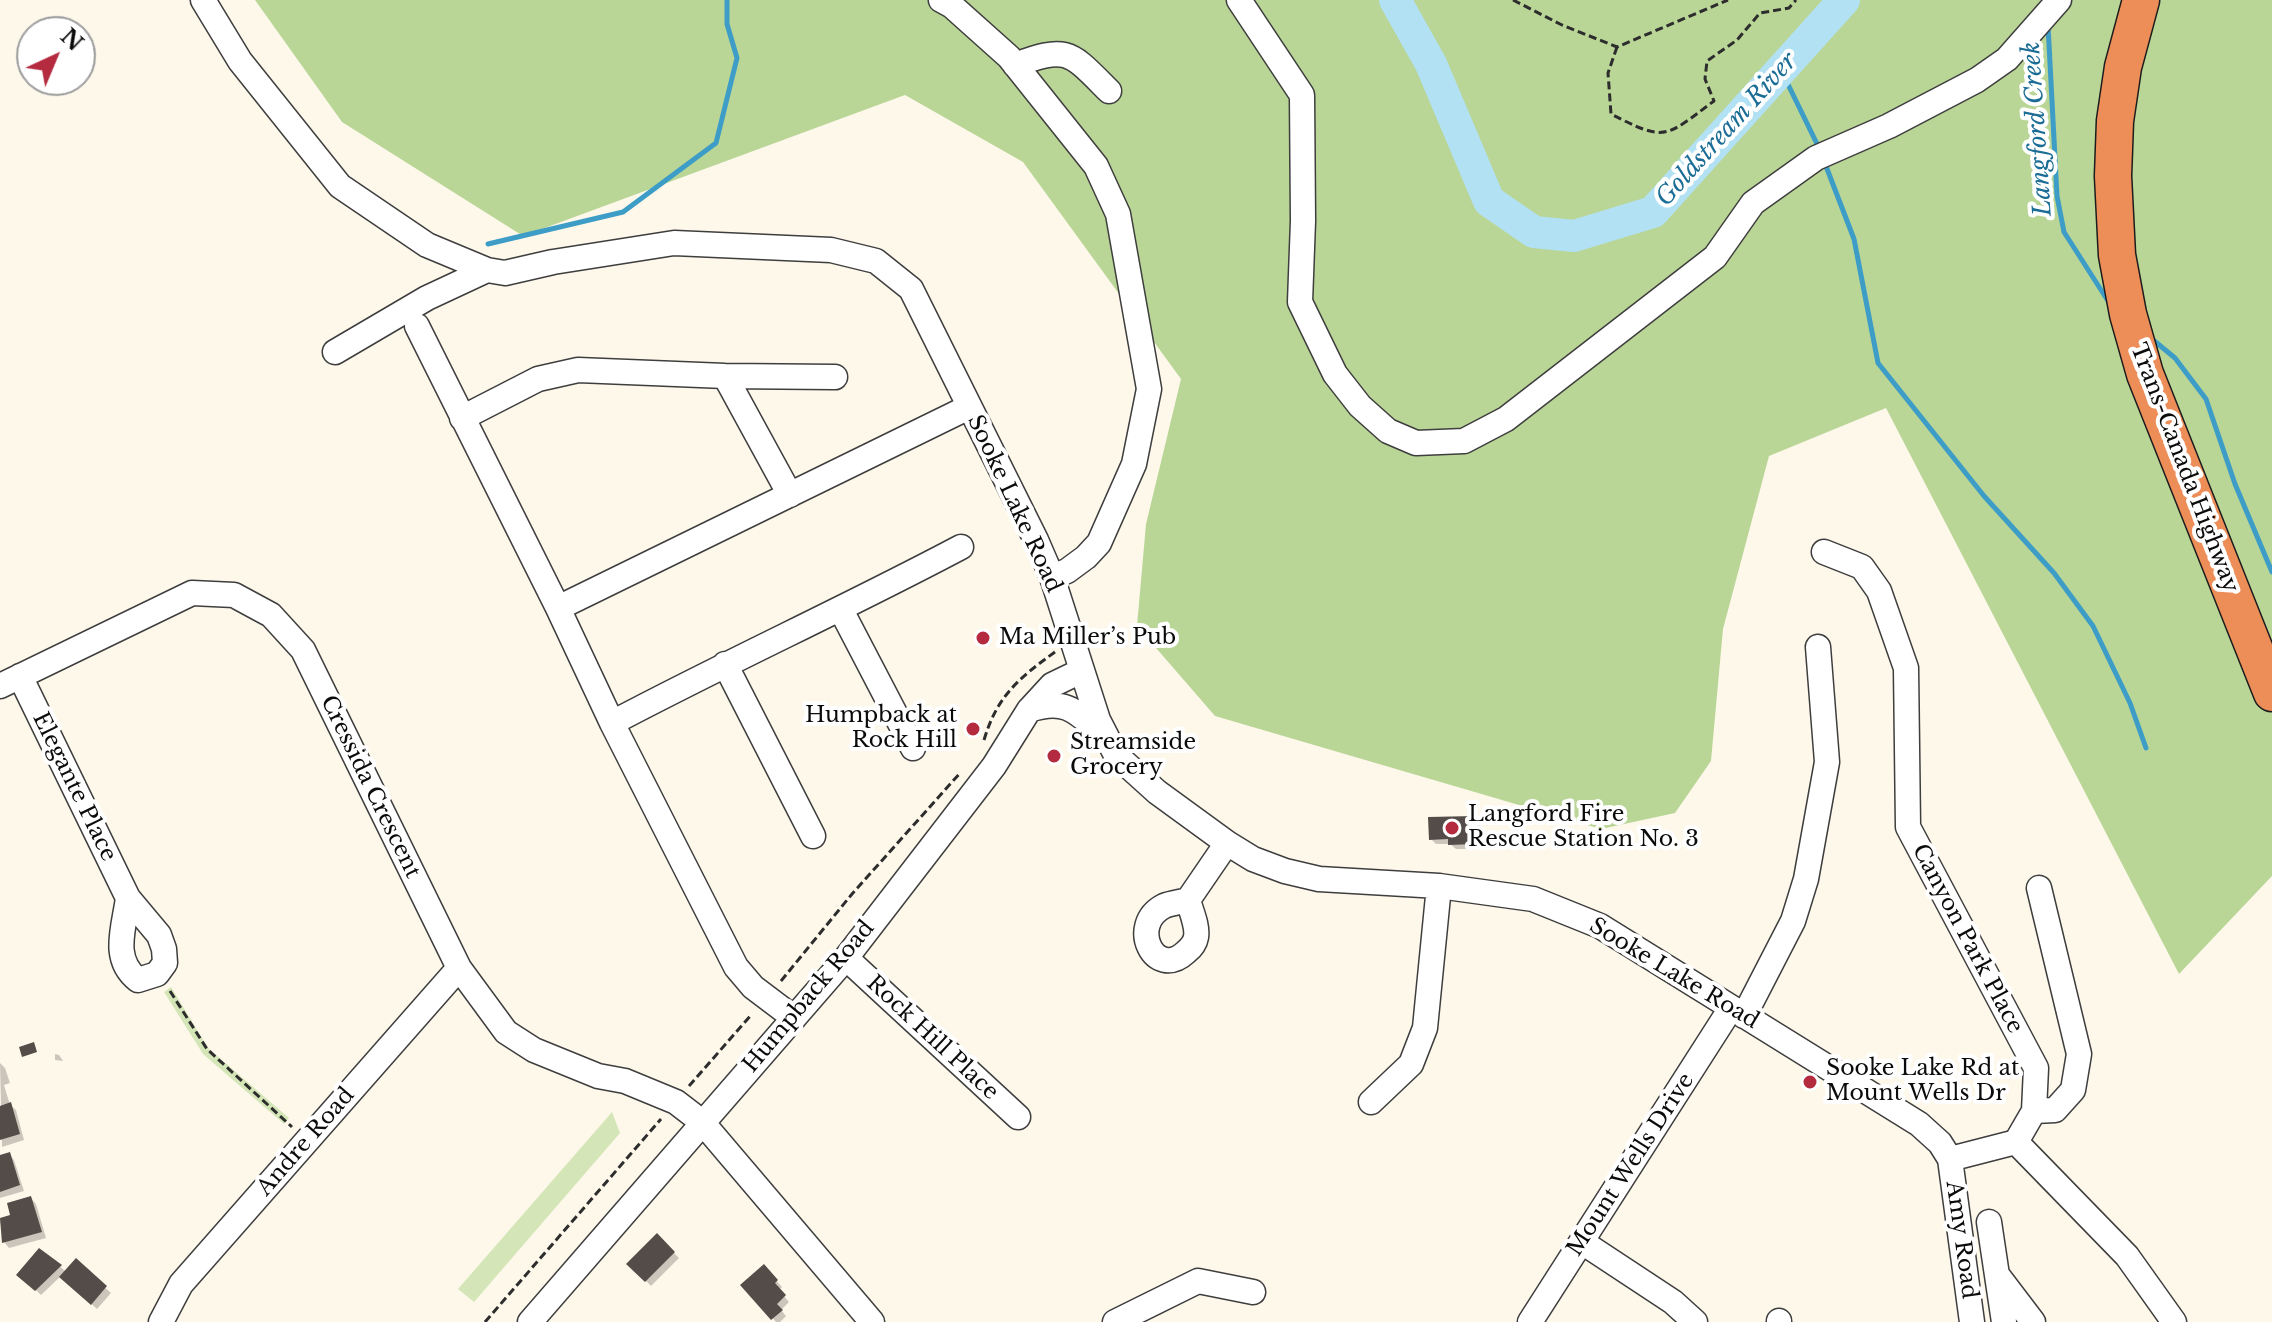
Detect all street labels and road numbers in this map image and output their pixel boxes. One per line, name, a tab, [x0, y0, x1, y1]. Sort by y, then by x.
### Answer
street label: Trans-Canada Highway	[2124, 340, 2244, 596]
street label: Sooke Lake Road	[961, 411, 1067, 597]
street label: Cressida Crescent	[314, 691, 426, 883]
street label: Elegante Place	[27, 708, 121, 866]
street label: Canyon Park Place	[1906, 840, 2028, 1038]
street label: Sooke Lake Road	[1584, 913, 1764, 1035]
street label: Humpback Road	[738, 916, 880, 1078]
street label: Rock Hill Place	[861, 970, 1003, 1106]
street label: Mount Wells Drive	[1562, 1069, 1700, 1261]
street label: Andre Road	[252, 1083, 360, 1201]
street label: Amy Road	[1940, 1179, 1982, 1301]

